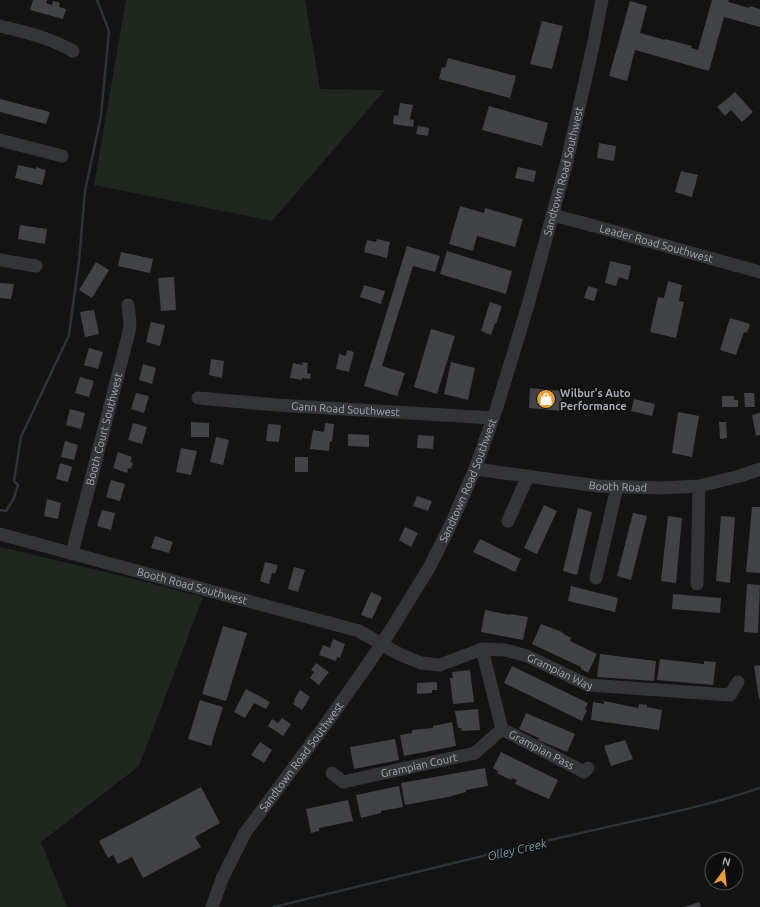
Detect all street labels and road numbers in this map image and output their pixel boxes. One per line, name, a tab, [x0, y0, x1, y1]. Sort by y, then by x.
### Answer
street label: Sandtown Road Southwest	[541, 105, 585, 237]
street label: Leader Road Southwest	[598, 222, 715, 265]
street label: Booth Court Southwest	[84, 371, 124, 487]
street label: Gann Road Southwest	[291, 400, 401, 418]
street label: Sandtown Road Southwest	[437, 416, 499, 544]
street label: Booth Road	[588, 479, 647, 494]
street label: Booth Road Southwest	[136, 565, 249, 607]
street label: Grampian Way	[525, 651, 593, 691]
street label: Sandtown Road Southwest	[257, 699, 346, 814]
street label: Grampian Pass	[507, 728, 576, 772]
street label: Grampian Court	[380, 751, 459, 780]

